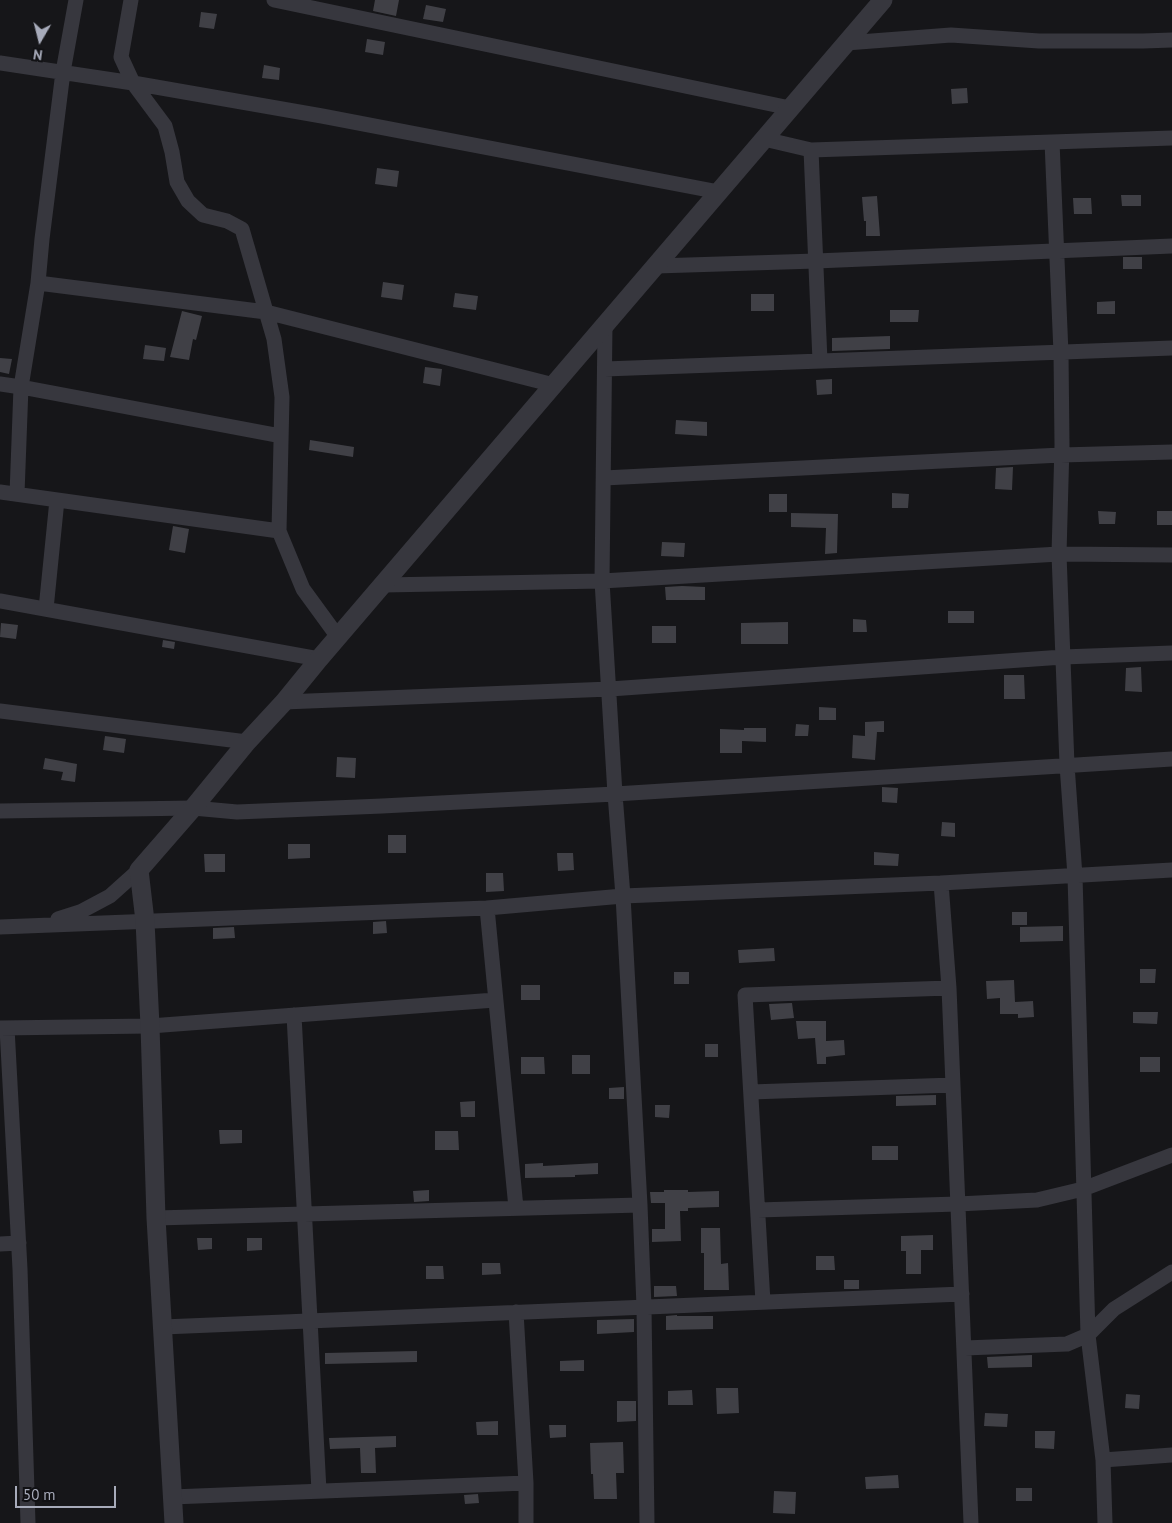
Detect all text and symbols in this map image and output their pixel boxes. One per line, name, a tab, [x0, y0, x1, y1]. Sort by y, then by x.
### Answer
north arrow	[15, 15, 65, 65]
text: N	[32, 45, 44, 64]
scale bar	[18, 1476, 119, 1508]
text: 50 m	[23, 1485, 56, 1504]

